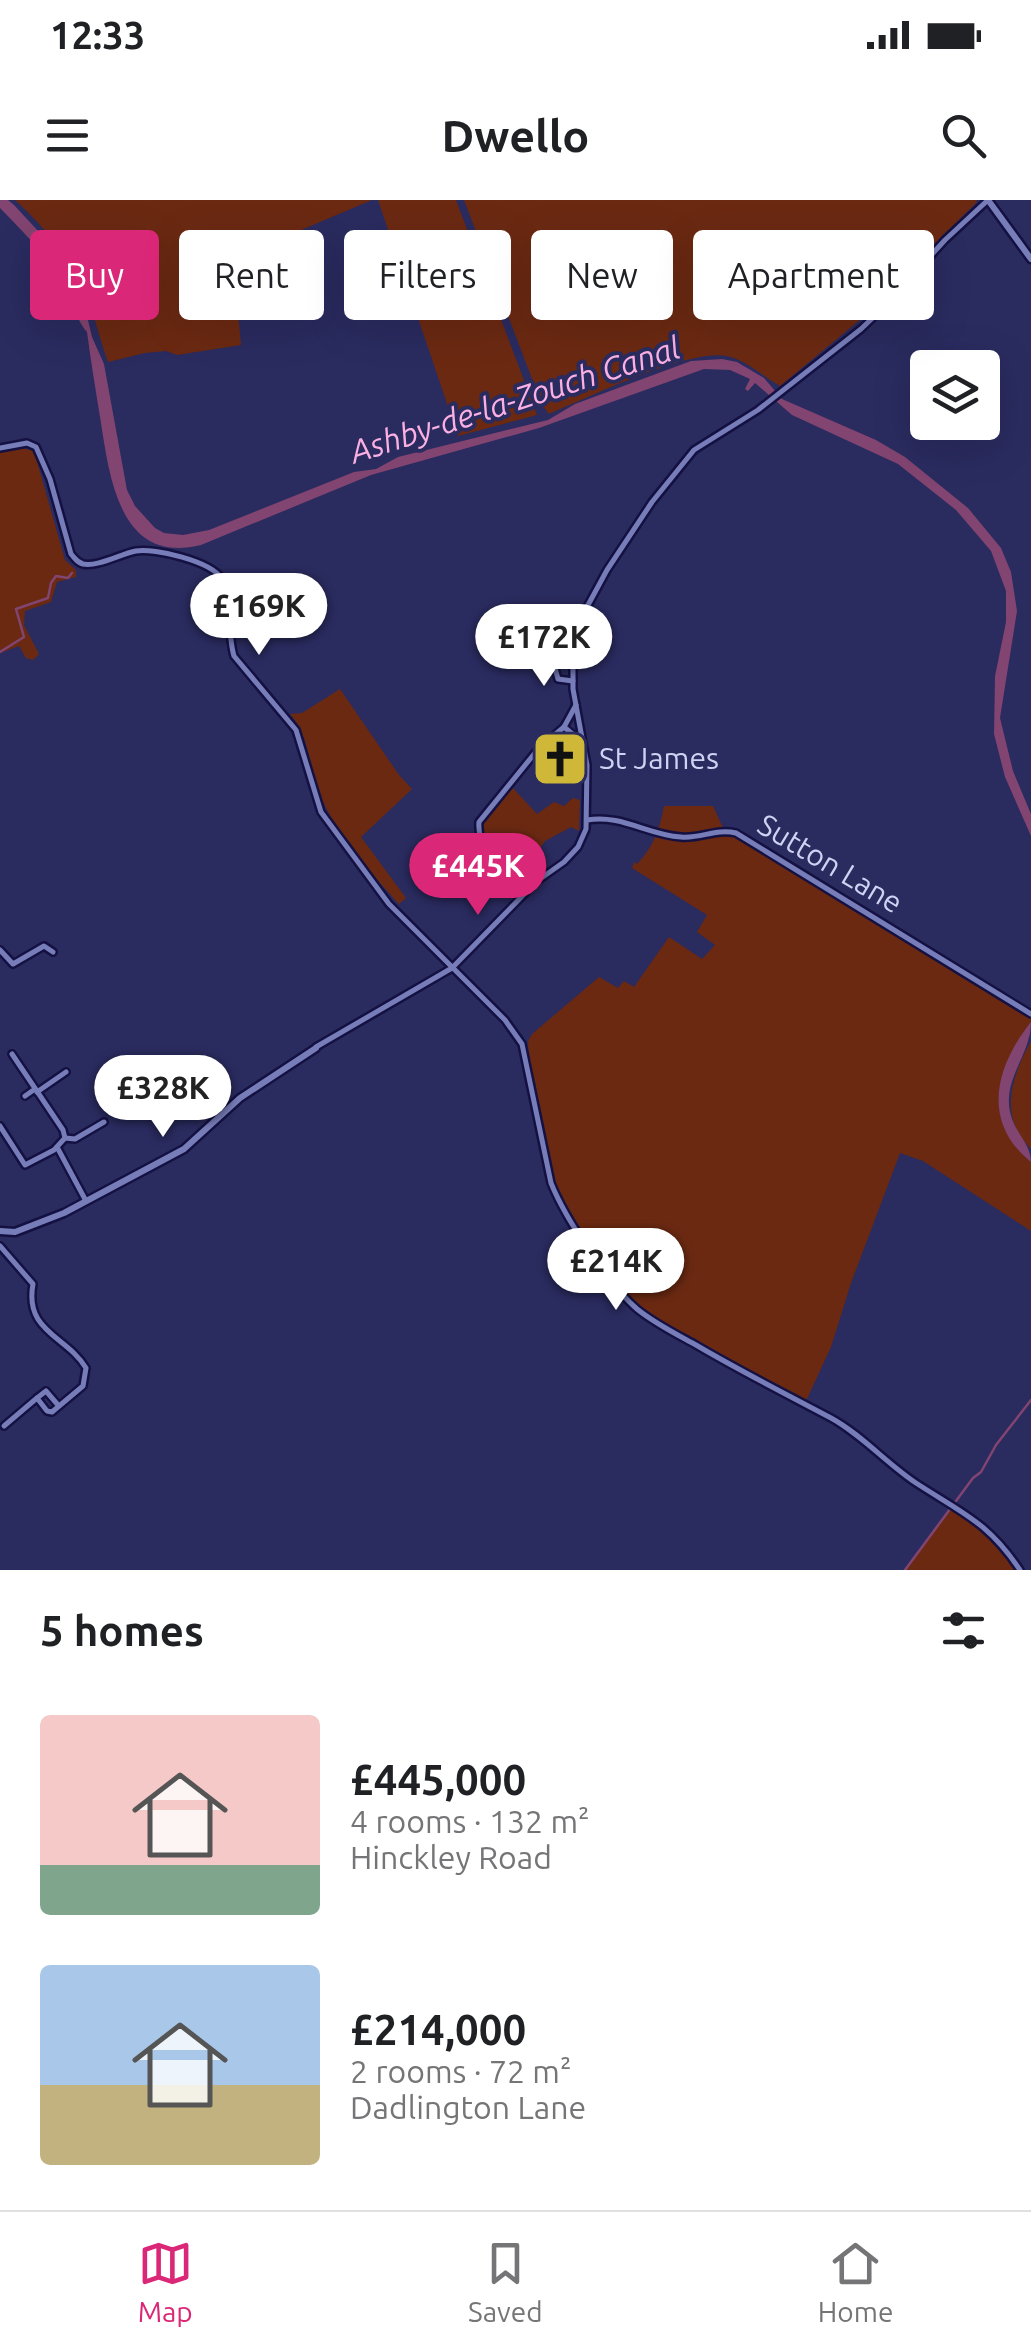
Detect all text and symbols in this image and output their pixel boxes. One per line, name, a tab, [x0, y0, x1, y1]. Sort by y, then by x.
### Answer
text: 12:33	[50, 14, 145, 56]
icon: menu	[40, 108, 95, 163]
icon: search	[936, 108, 991, 163]
text: Dwello	[442, 110, 589, 161]
chip: Buy	[30, 230, 159, 320]
chip: Rent	[179, 230, 324, 320]
chip: Filters	[344, 230, 511, 320]
chip: New	[531, 230, 673, 320]
chip: Apartment	[693, 230, 934, 320]
water label: Ashby-de-la-Zouch Canal	[343, 329, 684, 470]
map controls	[910, 350, 1000, 440]
button: layers	[910, 350, 1000, 440]
pin: £169K	[189, 573, 329, 658]
text: £169K	[212, 587, 306, 623]
pin: £172K	[474, 604, 614, 689]
text: £172K	[497, 618, 591, 654]
church icon: St James	[530, 729, 590, 789]
place label: St James	[599, 741, 719, 775]
street label: Sutton Lane	[752, 807, 909, 920]
pin: £445K	[408, 833, 548, 918]
text: £445K	[431, 847, 525, 883]
pin: £328K	[93, 1055, 233, 1140]
text: £328K	[116, 1069, 210, 1105]
pin: £214K	[546, 1228, 686, 1313]
text: £214K	[569, 1242, 663, 1278]
icon: filters	[936, 1603, 991, 1658]
text: 5 homes	[40, 1607, 204, 1654]
icon: home	[120, 1755, 240, 1875]
text: £445,000	[350, 1756, 526, 1803]
text: 4 rooms · 132 m²	[350, 1803, 590, 1839]
text: Hinckley Road	[350, 1839, 552, 1875]
icon: home	[120, 2005, 240, 2125]
text: £214,000	[350, 2006, 526, 2053]
text: 2 rooms · 72 m²	[350, 2053, 571, 2089]
text: Dadlington Lane	[350, 2089, 586, 2125]
tab: Map	[138, 2236, 193, 2327]
tab: Saved	[468, 2236, 543, 2327]
tab: Home	[818, 2236, 893, 2327]

